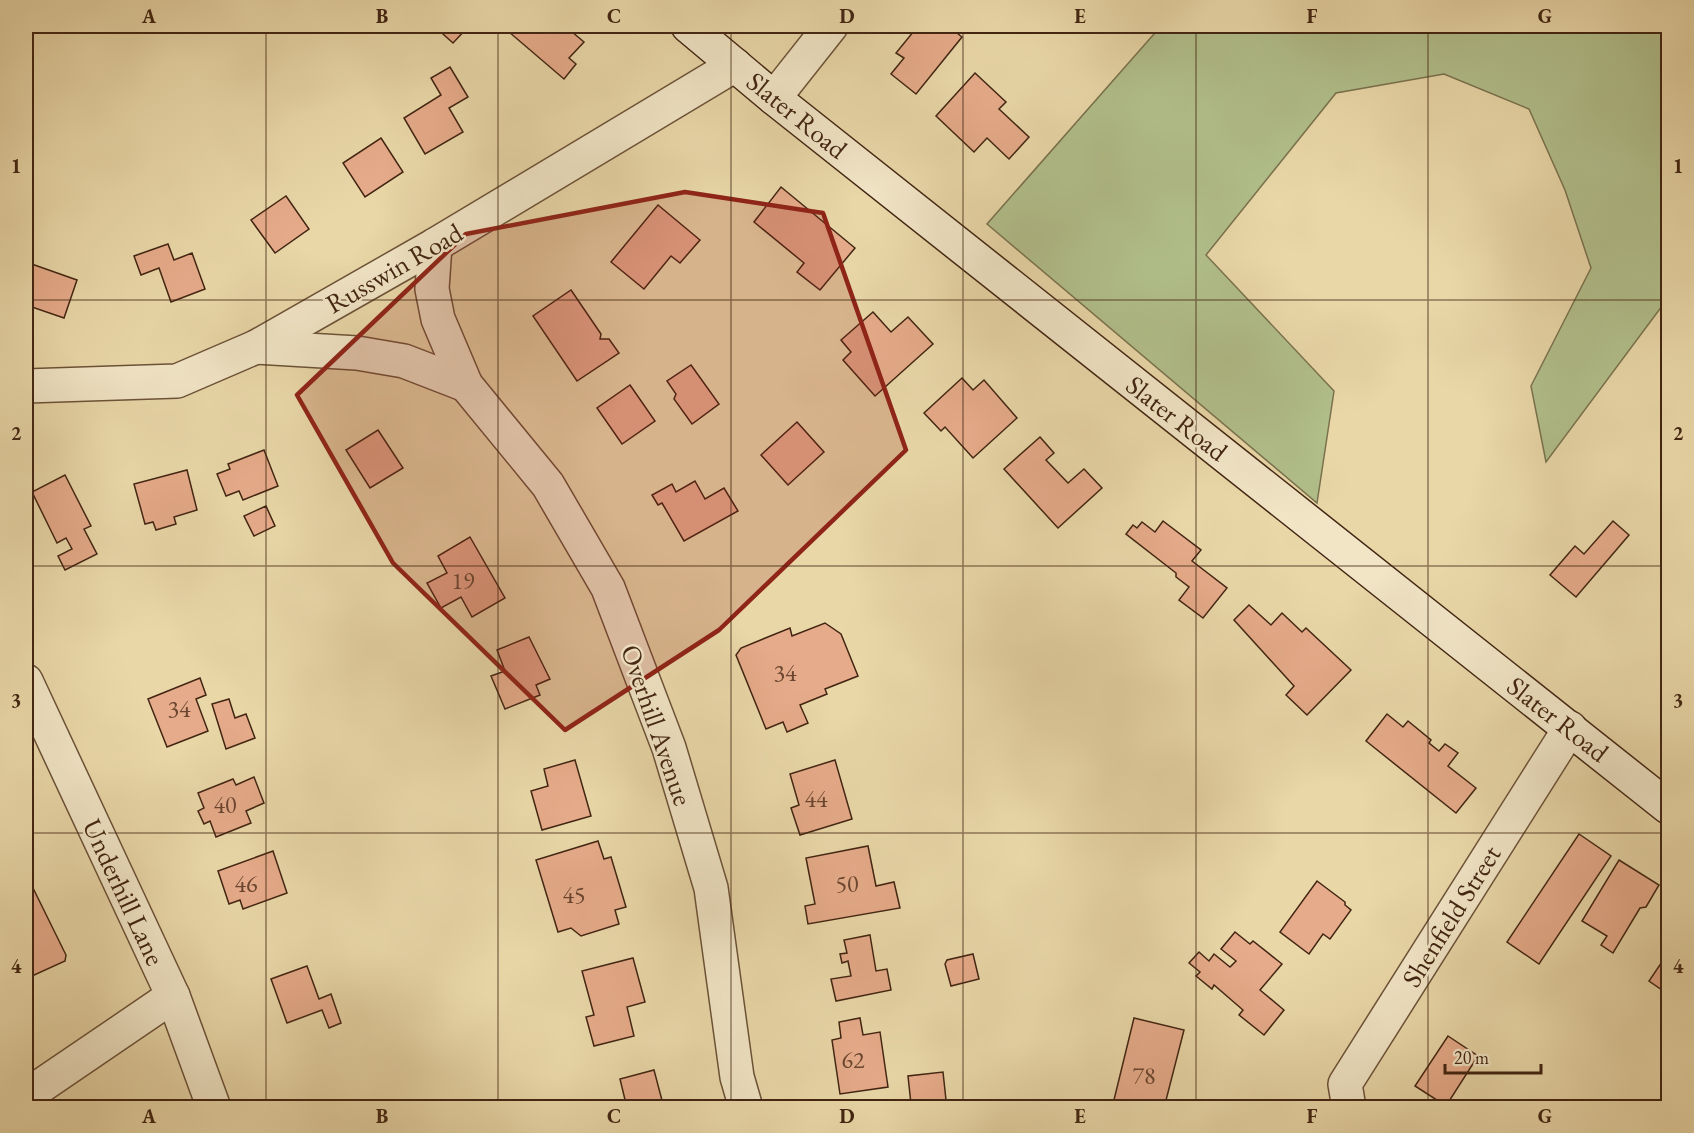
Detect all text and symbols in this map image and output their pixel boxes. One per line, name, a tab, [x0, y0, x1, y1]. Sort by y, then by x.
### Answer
text: A	[141, 3, 157, 29]
text: B	[376, 3, 388, 29]
text: C	[607, 3, 621, 29]
text: D	[839, 3, 855, 29]
text: E	[1074, 3, 1086, 29]
text: F	[1307, 3, 1318, 29]
text: G	[1538, 3, 1552, 29]
street label: Slater Road	[739, 64, 855, 166]
text: 1	[11, 153, 21, 179]
text: 1	[1673, 153, 1683, 179]
street label: Russwin Road	[319, 215, 469, 321]
street label: Slater Road	[1119, 367, 1235, 469]
text: 2	[11, 420, 22, 446]
text: 2	[1673, 420, 1684, 446]
house number: 19	[451, 565, 475, 596]
street label: Overhill Avenue	[613, 640, 701, 810]
house number: 34	[773, 657, 797, 688]
street label: Slater Road	[1500, 668, 1616, 770]
text: 3	[11, 687, 21, 713]
text: 3	[1673, 687, 1683, 713]
house number: 34	[167, 693, 191, 724]
house number: 44	[804, 783, 828, 814]
house number: 40	[213, 789, 237, 820]
street label: Underhill Lane	[75, 813, 173, 971]
street label: Shenfield Street	[1394, 838, 1509, 993]
house number: 46	[234, 868, 258, 899]
house number: 50	[835, 868, 859, 899]
house number: 45	[562, 879, 586, 910]
text: 4	[11, 953, 22, 979]
text: 4	[1673, 953, 1684, 979]
scale bar	[1445, 1037, 1541, 1075]
house number: 62	[841, 1044, 865, 1075]
text: 20 m	[1454, 1046, 1489, 1069]
house number: 78	[1132, 1060, 1156, 1091]
text: A	[141, 1103, 157, 1129]
text: B	[376, 1103, 388, 1129]
text: C	[607, 1103, 621, 1129]
text: D	[839, 1103, 855, 1129]
text: E	[1074, 1103, 1086, 1129]
text: F	[1307, 1103, 1318, 1129]
text: G	[1538, 1103, 1552, 1129]

